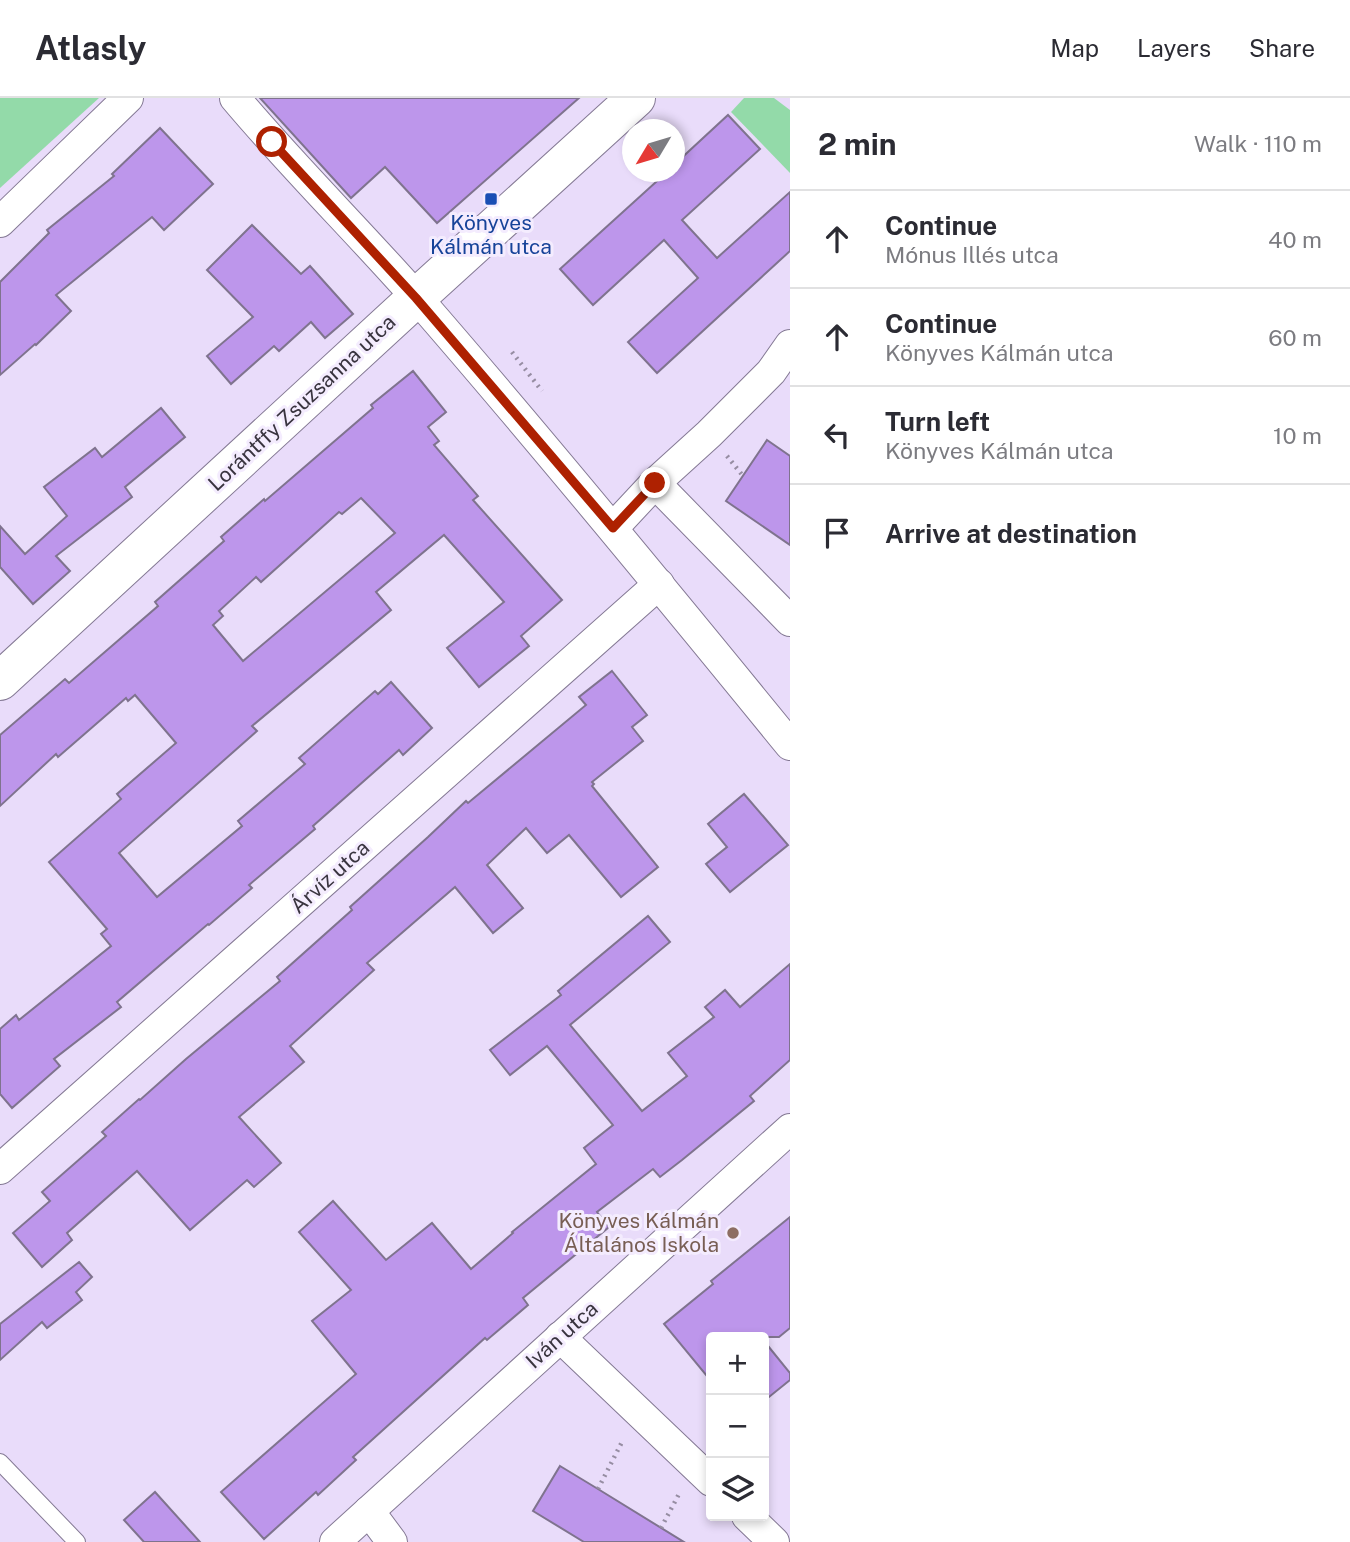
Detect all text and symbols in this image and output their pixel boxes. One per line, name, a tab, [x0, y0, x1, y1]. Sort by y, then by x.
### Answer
text: Atlasly	[35, 29, 146, 67]
text: Map	[1050, 34, 1099, 62]
text: Layers	[1137, 34, 1211, 62]
text: Share	[1249, 34, 1315, 62]
north arrow	[622, 119, 685, 182]
route start	[256, 126, 287, 157]
text: 2 min	[818, 126, 897, 162]
text: Walk · 110 m	[1194, 130, 1322, 157]
marker: Könyves Kálmán utca	[483, 191, 499, 207]
place label: Könyves Kálmán utca	[430, 210, 552, 259]
text: Continue	[885, 210, 997, 241]
icon: ahead	[818, 220, 856, 258]
text: 40 m	[1268, 226, 1322, 253]
text: Mónus Illés utca	[885, 241, 1059, 268]
text: Continue	[885, 308, 997, 339]
street label: Lorántffy Zsuzsanna utca	[203, 309, 401, 496]
icon: ahead	[818, 318, 856, 356]
text: 60 m	[1268, 324, 1322, 351]
text: Könyves Kálmán utca	[885, 339, 1114, 366]
text: Turn left	[885, 406, 990, 437]
icon: left	[818, 416, 856, 454]
text: 10 m	[1273, 422, 1322, 449]
text: Könyves Kálmán utca	[885, 437, 1114, 464]
route end	[639, 467, 670, 498]
icon: arrive	[818, 514, 856, 552]
text: Arrive at destination	[885, 518, 1137, 549]
street label: Árvíz utca	[285, 835, 374, 918]
place label: Könyves Kálmán Általános Iskola	[558, 1208, 719, 1257]
marker: Könyves Kálmán Általános Iskola	[725, 1225, 741, 1241]
street label: Iván utca	[521, 1296, 603, 1373]
map controls	[706, 1332, 769, 1521]
button: +	[706, 1332, 769, 1395]
button: −	[706, 1395, 769, 1458]
button: layers	[706, 1458, 769, 1521]

